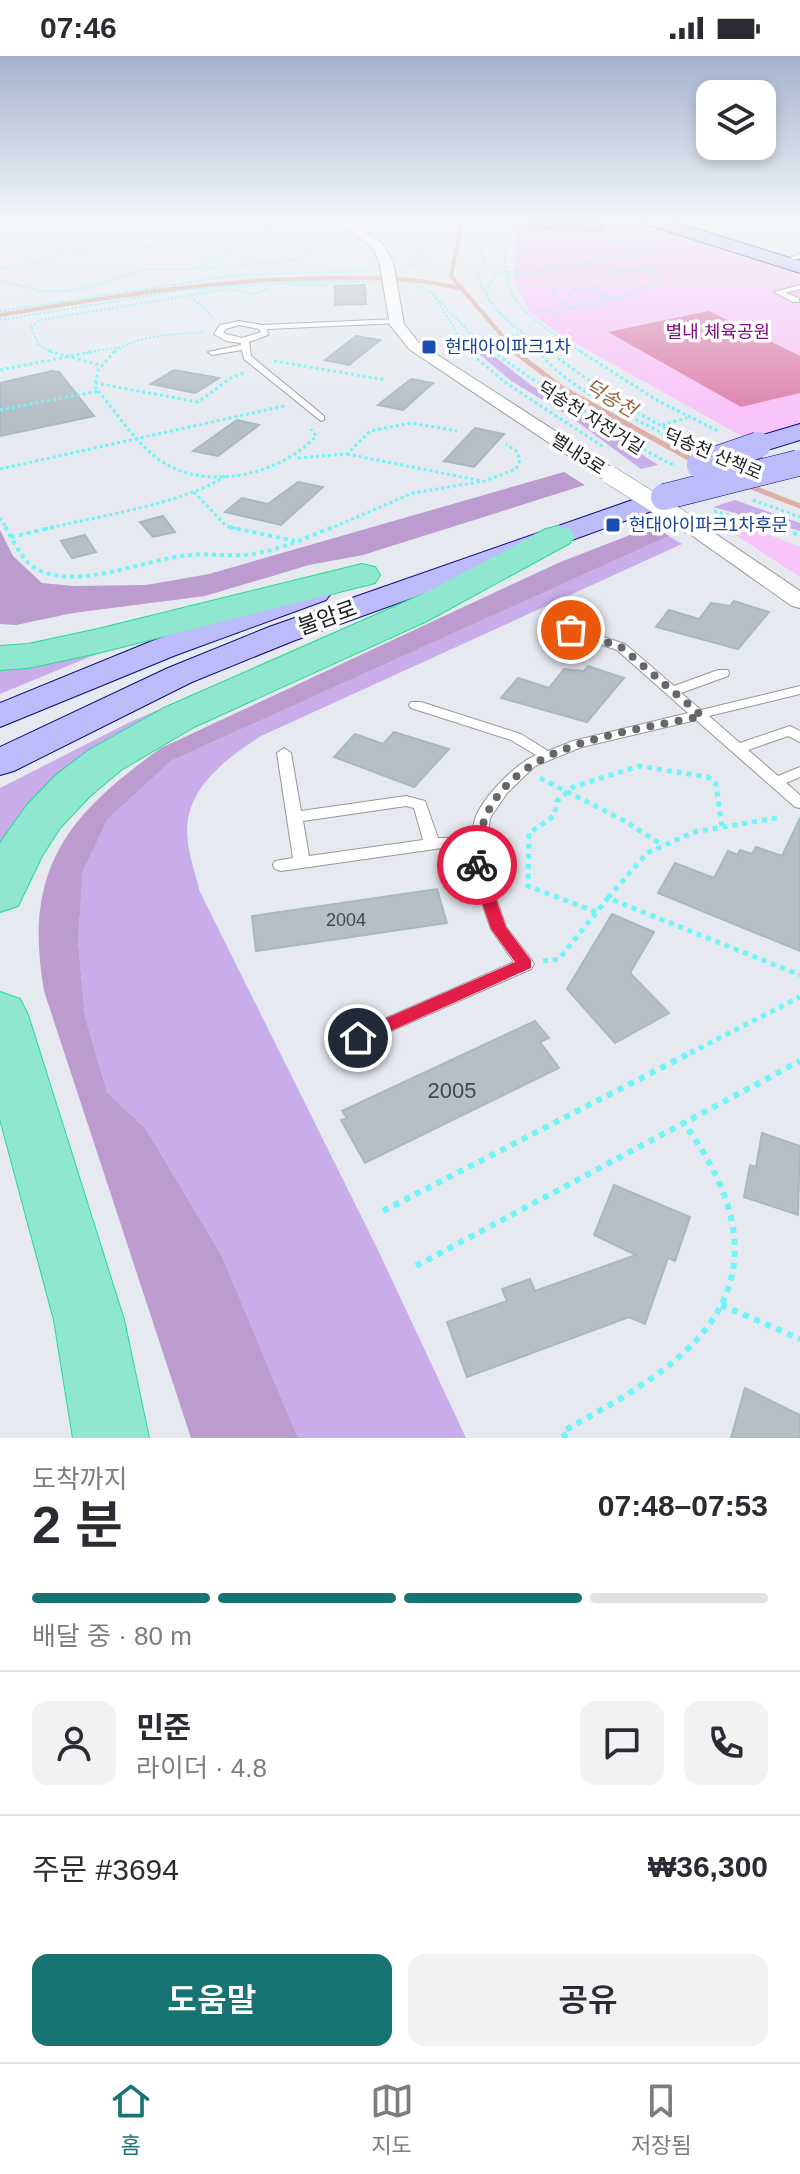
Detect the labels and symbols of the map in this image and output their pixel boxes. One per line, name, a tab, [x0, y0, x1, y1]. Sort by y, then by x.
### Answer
park label: 별내 체육공원	[666, 322, 770, 342]
place label: 현대아이파크1차	[445, 337, 571, 357]
marker: 현대아이파크1차	[420, 338, 438, 356]
water label: 덕송천	[582, 375, 643, 423]
street label: 덕송천 자전거길	[534, 377, 648, 459]
street label: 덕송천 산책로	[661, 424, 765, 484]
street label: 별내3로	[548, 429, 608, 479]
place label: 현대아이파크1차후문	[629, 515, 788, 535]
marker: 현대아이파크1차후문	[604, 516, 622, 534]
street label: 불암로	[294, 595, 360, 640]
pin	[537, 596, 605, 664]
courier	[437, 825, 517, 905]
house number: 2004	[326, 910, 366, 930]
pin	[324, 1004, 392, 1072]
house number: 2005	[428, 1078, 476, 1103]

